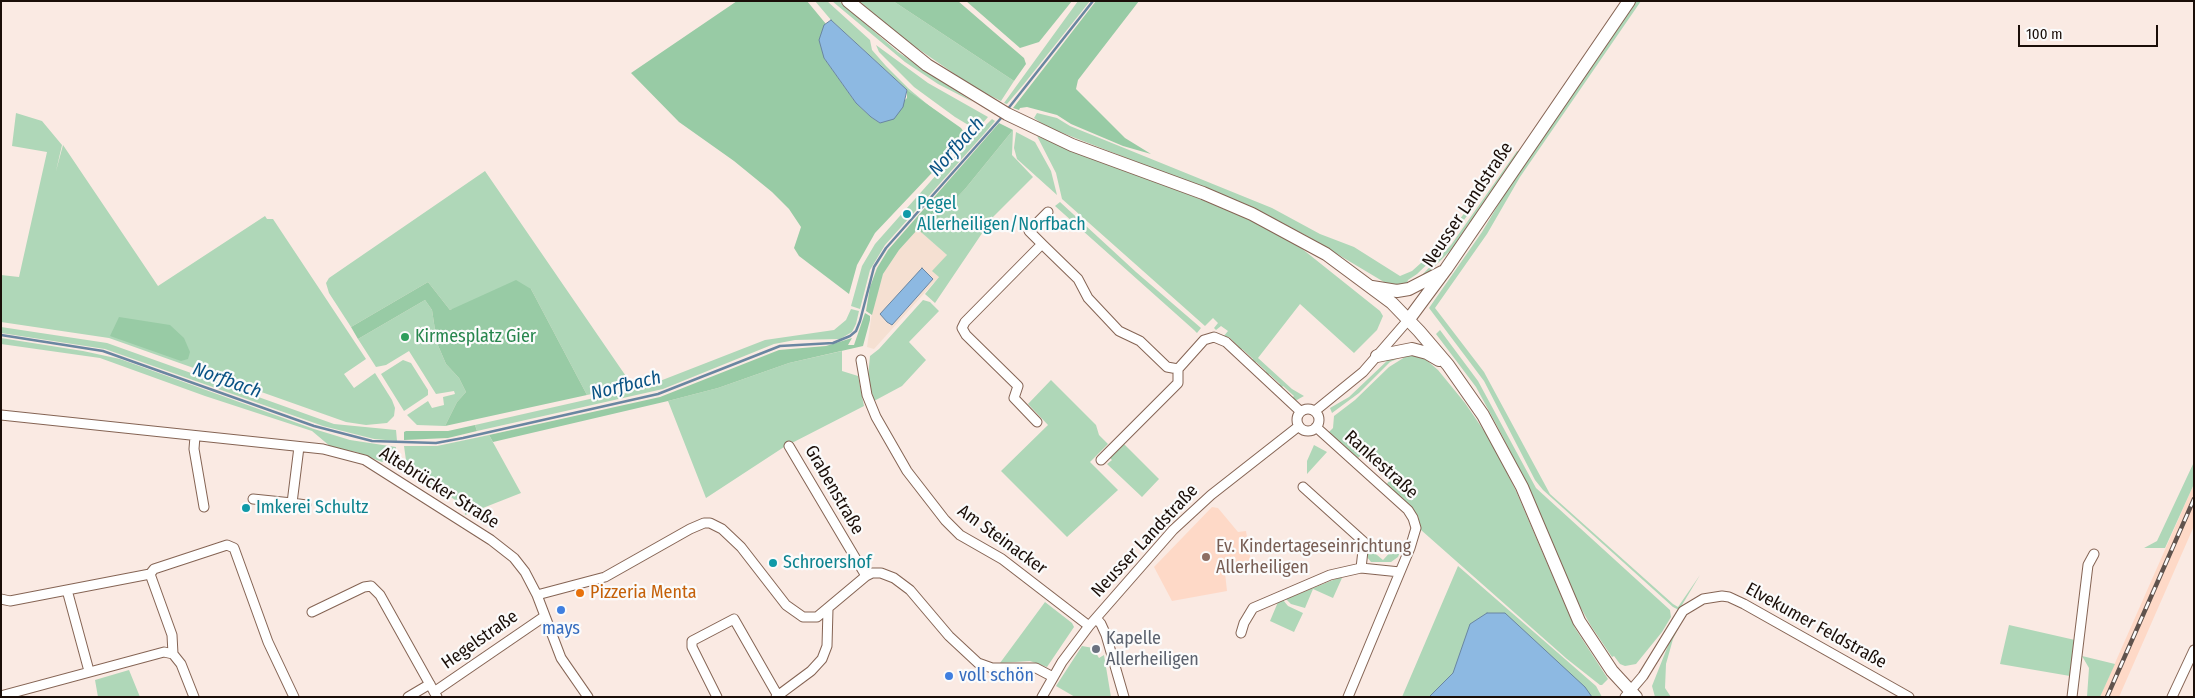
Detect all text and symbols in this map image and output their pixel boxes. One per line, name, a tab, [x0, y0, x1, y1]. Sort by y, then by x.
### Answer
scale bar	[2020, 15, 2160, 47]
text: 100 m	[2026, 25, 2063, 43]
water label: Norfbach	[925, 113, 989, 181]
street label: Neusser Landstraße	[1418, 138, 1518, 272]
place label: Pegel Allerheiligen/Norfbach	[917, 193, 1086, 235]
marker: Pegel Allerheiligen/Norfbach	[901, 208, 913, 220]
place label: Kirmesplatz Gier	[415, 326, 536, 348]
marker: Kirmesplatz Gier	[399, 331, 411, 343]
water label: Norfbach	[189, 358, 265, 404]
water label: Norfbach	[589, 366, 663, 406]
street label: Rankestraße	[1340, 426, 1422, 504]
street label: Altebrücker Straße	[375, 442, 503, 534]
street label: Grabenstraße	[800, 442, 868, 538]
street label: Neusser Landstraße	[1087, 480, 1203, 602]
place label: Imkerei Schultz	[256, 497, 368, 519]
street label: Am Steinacker	[953, 500, 1051, 580]
marker: Imkerei Schultz	[240, 502, 252, 514]
place label: Ev. Kindertageseinrichtung Allerheiligen	[1216, 536, 1411, 578]
marker: Ev. Kindertageseinrichtung Allerheiligen	[1200, 551, 1212, 563]
place label: Schroershof	[783, 552, 871, 574]
marker: Schroershof	[767, 557, 779, 569]
street label: Elvekumer Feldstraße	[1742, 578, 1890, 674]
place label: Pizzeria Menta	[590, 582, 697, 604]
marker: Pizzeria Menta	[574, 587, 586, 599]
marker: mays	[555, 604, 567, 616]
street label: Hegelstraße	[438, 606, 522, 674]
place label: mays	[542, 618, 580, 640]
place label: Kapelle Allerheiligen	[1106, 628, 1199, 670]
marker: Kapelle Allerheiligen	[1090, 643, 1102, 655]
place label: voll schön	[959, 665, 1034, 687]
marker: voll schön	[943, 670, 955, 682]

